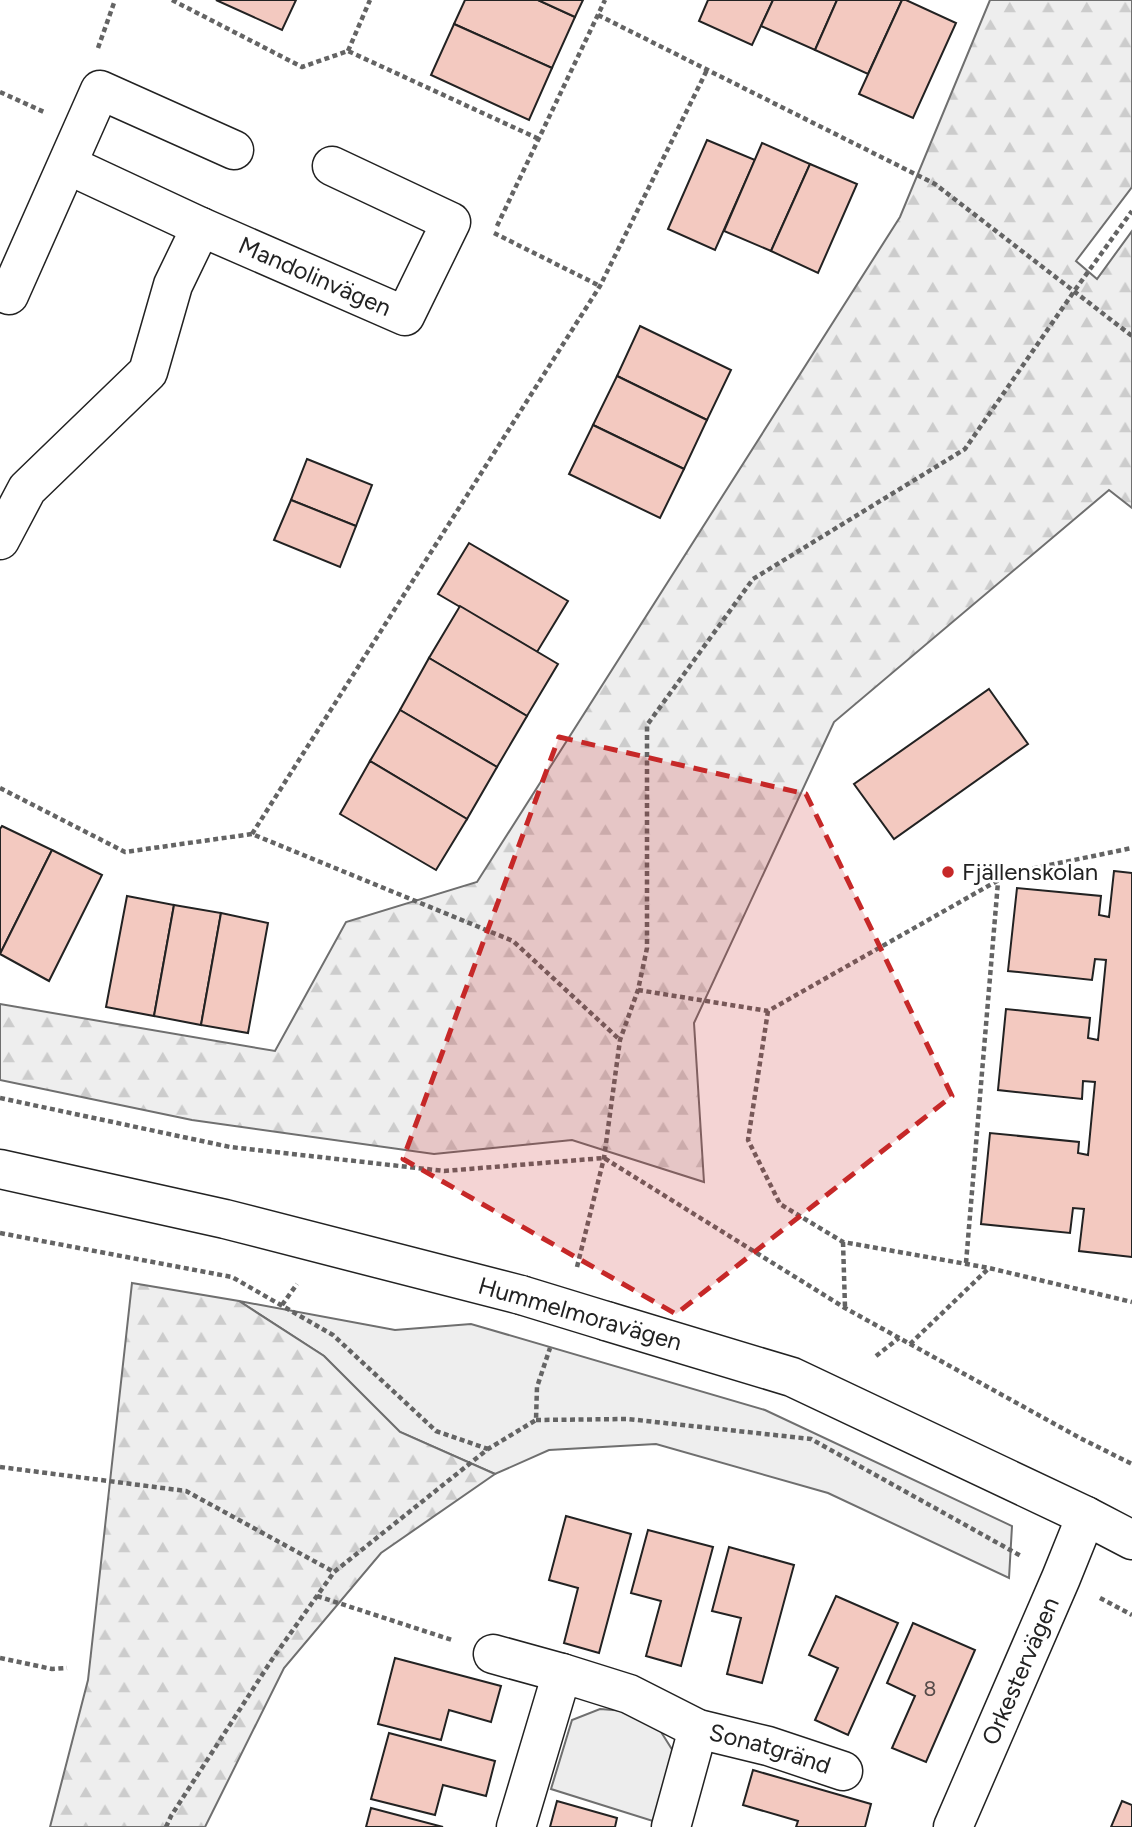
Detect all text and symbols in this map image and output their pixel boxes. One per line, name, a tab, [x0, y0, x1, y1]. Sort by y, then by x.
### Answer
street label: Mandolinvägen	[234, 230, 396, 322]
place label: Fjällenskolan	[962, 857, 1098, 886]
marker: Fjällenskolan	[940, 864, 956, 880]
street label: Hummelmoravägen	[475, 1271, 685, 1356]
street label: Orkestervägen	[975, 1593, 1065, 1749]
house number: 8	[924, 1676, 936, 1701]
street label: Sonatgränd	[706, 1717, 835, 1780]

